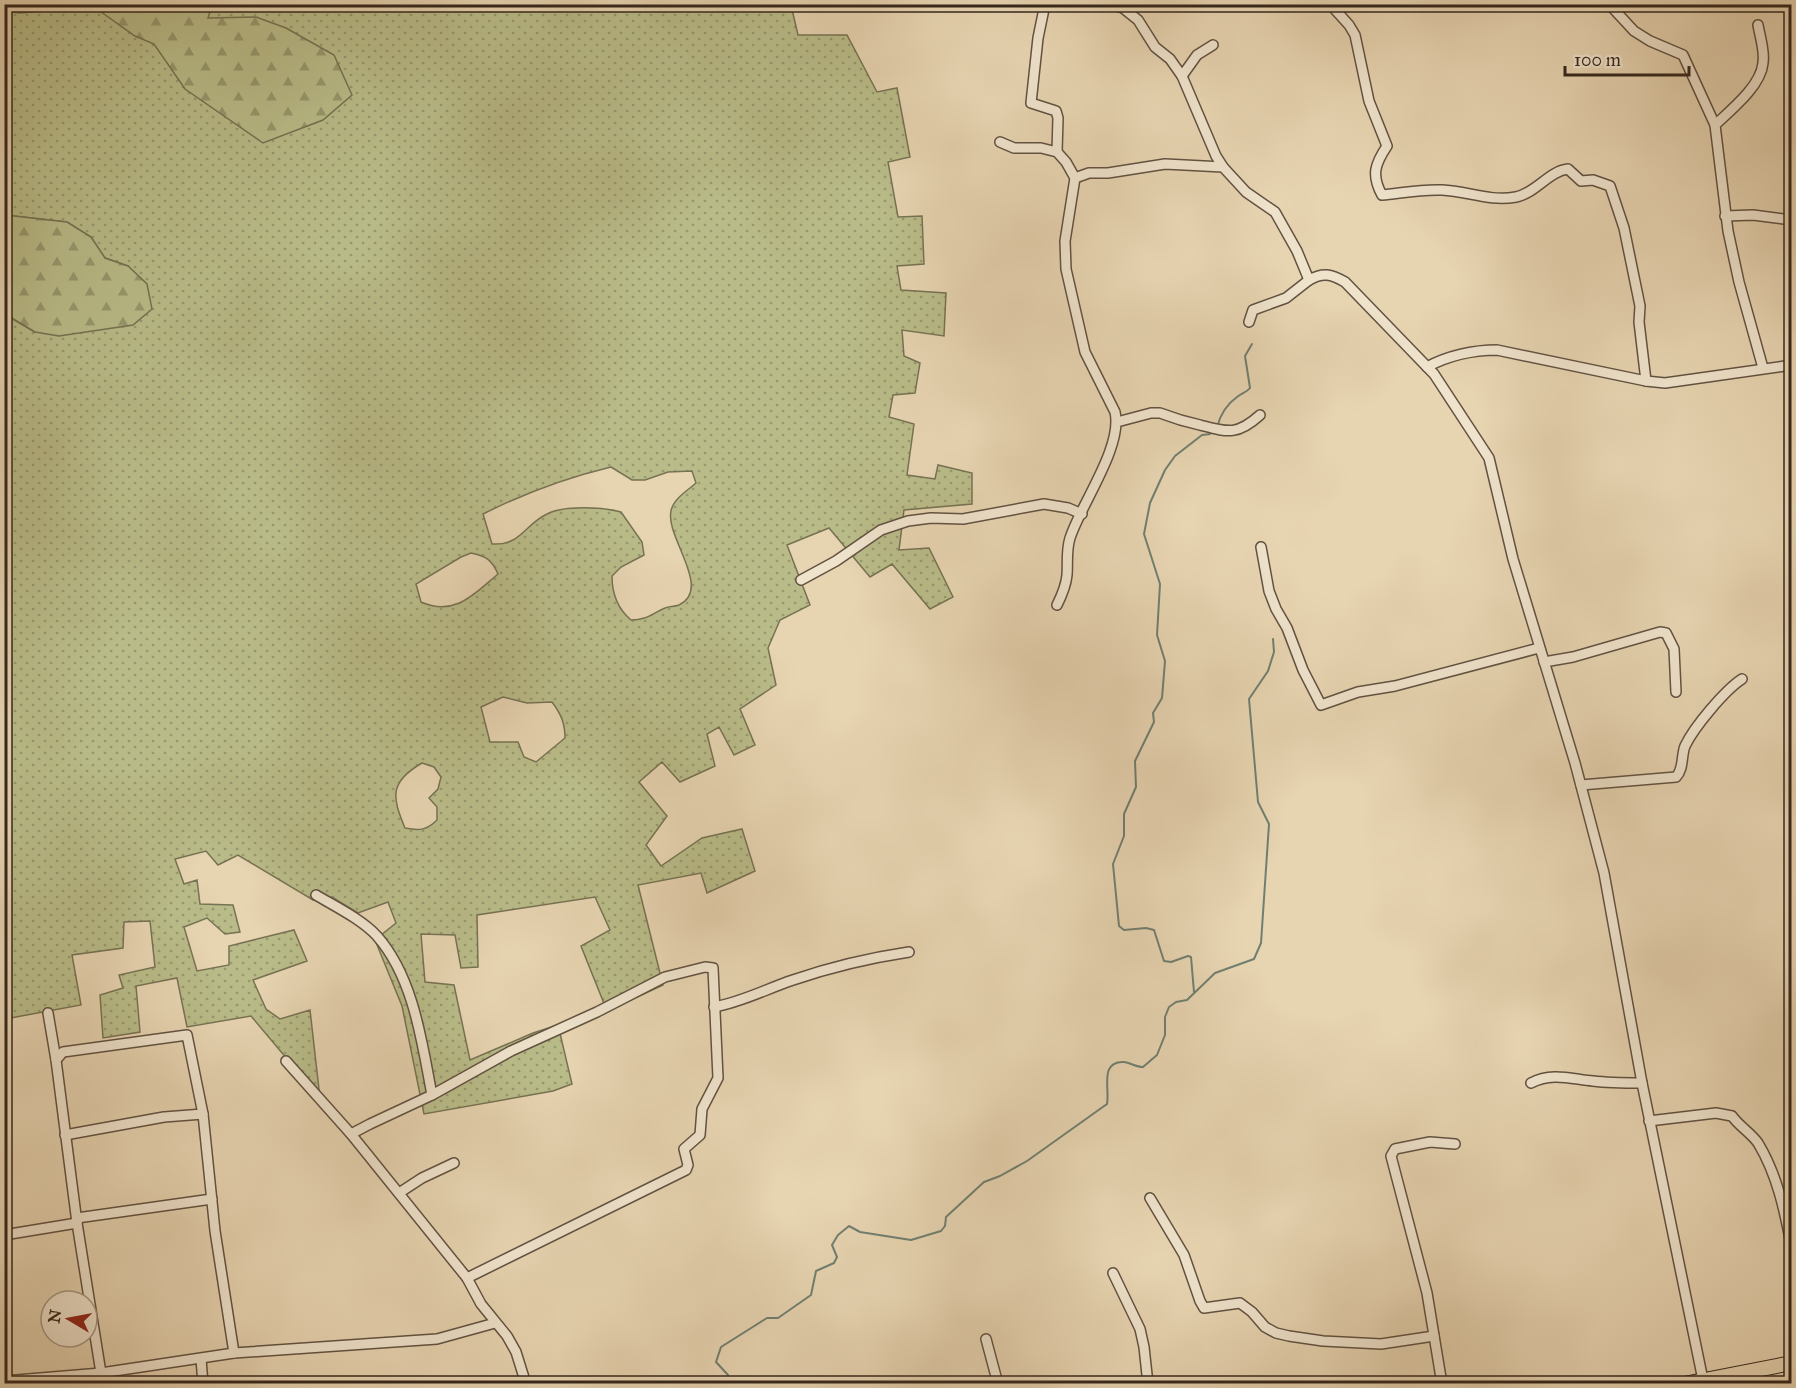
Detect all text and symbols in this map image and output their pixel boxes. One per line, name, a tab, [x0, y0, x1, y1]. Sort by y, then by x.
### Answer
scale bar	[1565, 39, 1690, 77]
text: 100 m	[1574, 49, 1621, 71]
north arrow	[39, 1289, 99, 1349]
text: N	[44, 1308, 65, 1325]

